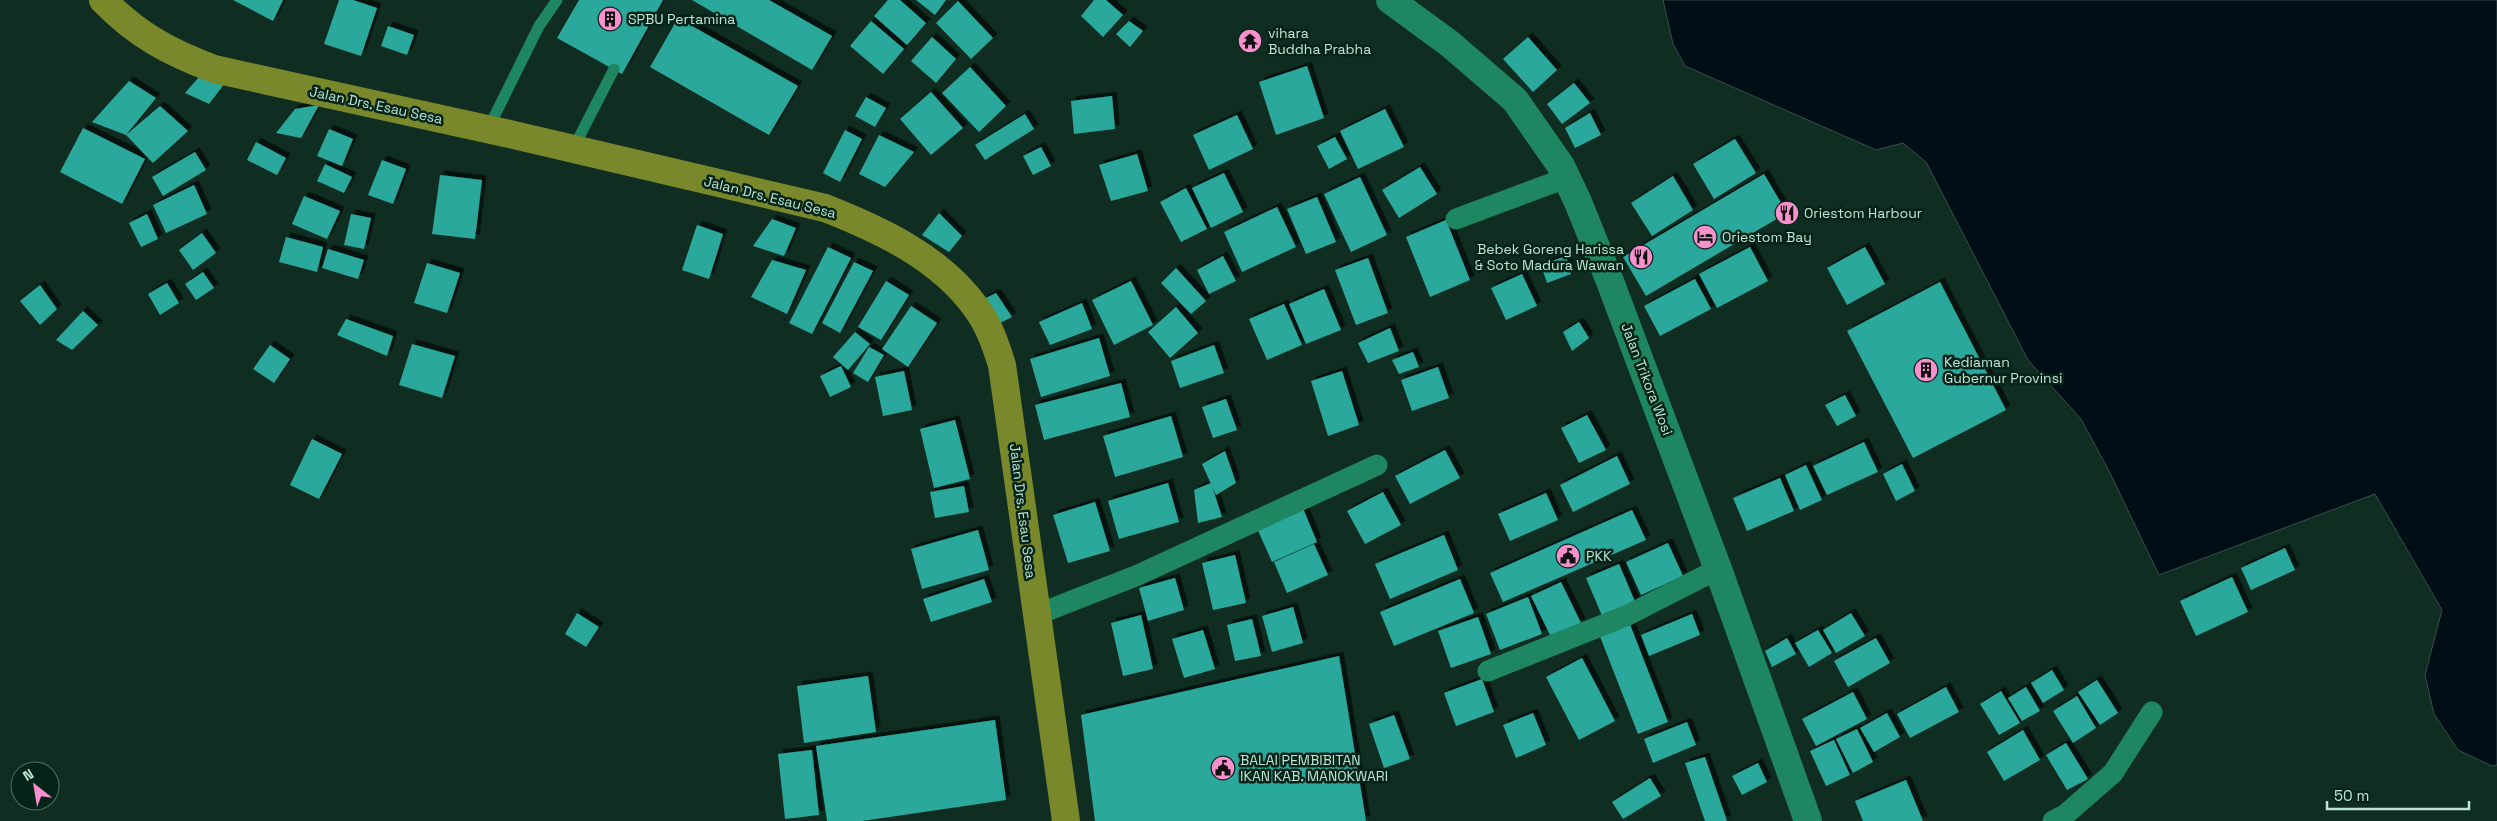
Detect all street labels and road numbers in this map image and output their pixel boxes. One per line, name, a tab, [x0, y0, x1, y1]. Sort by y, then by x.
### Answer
street label: Jalan Drs. Esau Sesa	[308, 82, 444, 128]
street label: Jalan Drs. Esau Sesa	[702, 172, 838, 222]
street label: Jalan Trikora Wosi	[1617, 320, 1677, 438]
street label: Jalan Drs. Esau Sesa	[1006, 443, 1040, 579]

